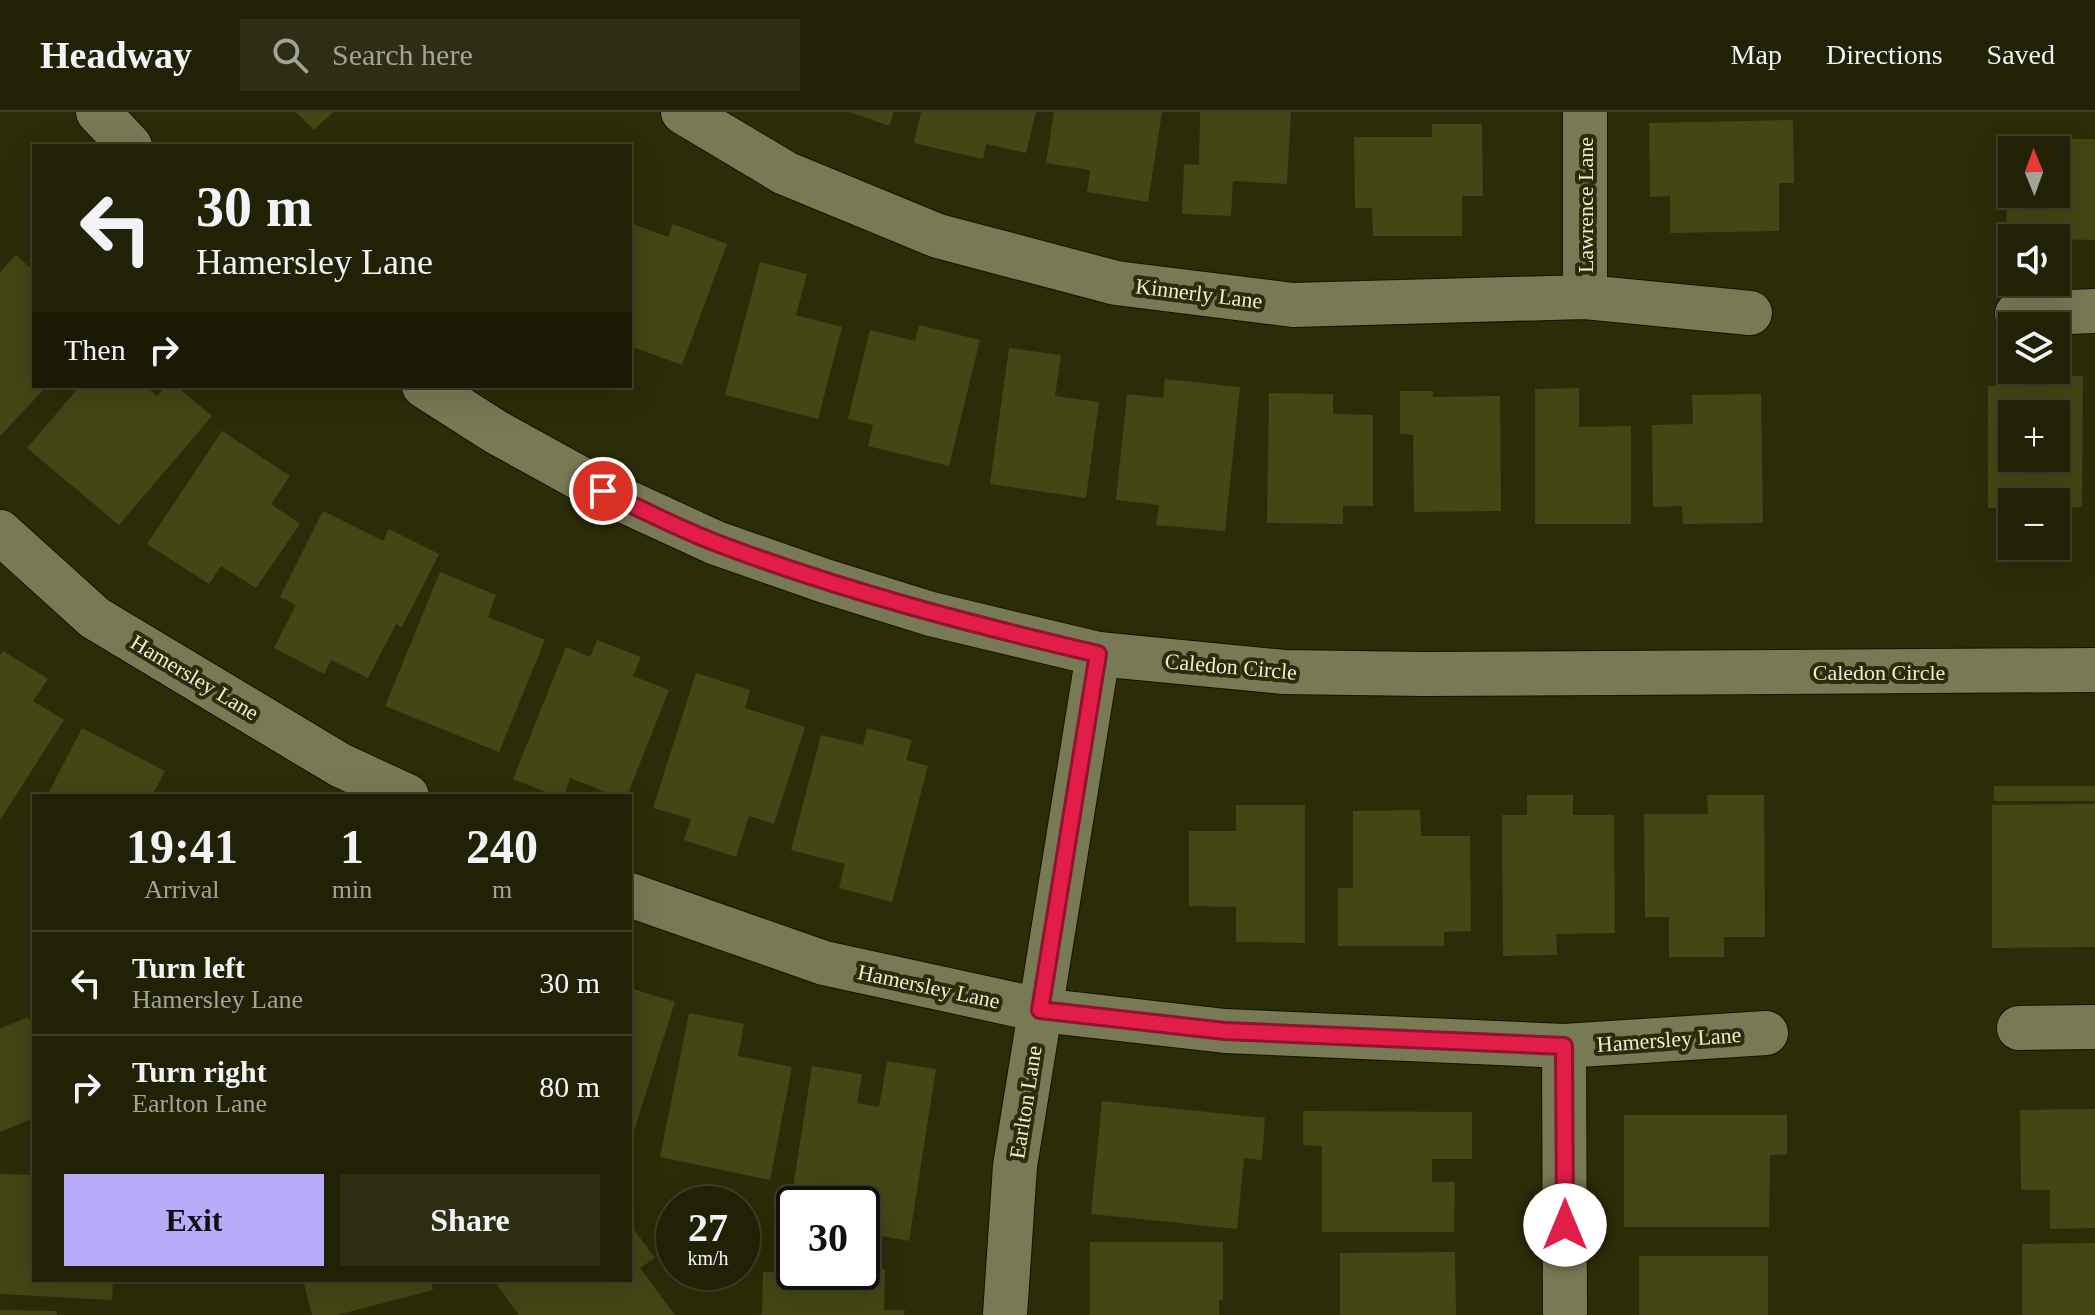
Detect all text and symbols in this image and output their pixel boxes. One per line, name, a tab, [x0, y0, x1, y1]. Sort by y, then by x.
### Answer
search box	[240, 19, 800, 91]
icon: search	[268, 33, 312, 77]
text: Headway	[40, 34, 192, 76]
text: Search here	[332, 38, 473, 71]
text: Map	[1731, 39, 1782, 70]
text: Directions	[1826, 39, 1943, 70]
text: Saved	[1987, 39, 2055, 70]
north arrow	[1998, 136, 2070, 208]
map controls	[1998, 136, 2070, 560]
street label: Lawrence Lane	[1573, 137, 1598, 273]
icon: left	[64, 176, 168, 280]
text: 30 m	[196, 176, 313, 238]
button: sound	[1998, 224, 2070, 296]
text: Hamersley Lane	[196, 242, 433, 282]
street label: Kinnerly Lane	[1134, 273, 1264, 314]
button: layers	[1998, 312, 2070, 384]
icon: right	[142, 328, 186, 372]
text: Then	[64, 333, 126, 366]
button: +	[1998, 400, 2070, 472]
pin	[569, 457, 637, 525]
icon: arrive	[581, 469, 625, 513]
button: −	[1998, 488, 2070, 560]
street label: Hamersley Lane	[126, 629, 263, 725]
street label: Caledon Circle	[1164, 648, 1298, 685]
street label: Caledon Circle	[1813, 660, 1945, 685]
text: 19:41	[126, 820, 238, 873]
text: 1	[340, 820, 364, 873]
text: 240	[466, 820, 538, 873]
text: Arrival	[144, 875, 219, 904]
text: min	[332, 875, 372, 904]
text: m	[492, 875, 512, 904]
text: Turn left	[132, 951, 245, 984]
street label: Hamersley Lane	[855, 959, 1002, 1014]
icon: left	[64, 961, 108, 1005]
text: 30 m	[539, 966, 600, 999]
text: Hamersley Lane	[132, 985, 303, 1014]
street label: Hamersley Lane	[1596, 1022, 1742, 1057]
street label: Earlton Lane	[1004, 1044, 1047, 1160]
text: Turn right	[132, 1055, 267, 1088]
icon: right	[64, 1065, 108, 1109]
text: 80 m	[539, 1070, 600, 1103]
text: Earlton Lane	[132, 1089, 267, 1118]
button: Exit	[64, 1174, 324, 1266]
button: Share	[340, 1174, 600, 1266]
position arrow	[1523, 1183, 1607, 1267]
speed limit sign: 30	[776, 1186, 880, 1290]
text: 27	[688, 1205, 728, 1250]
text: km/h	[687, 1247, 729, 1269]

